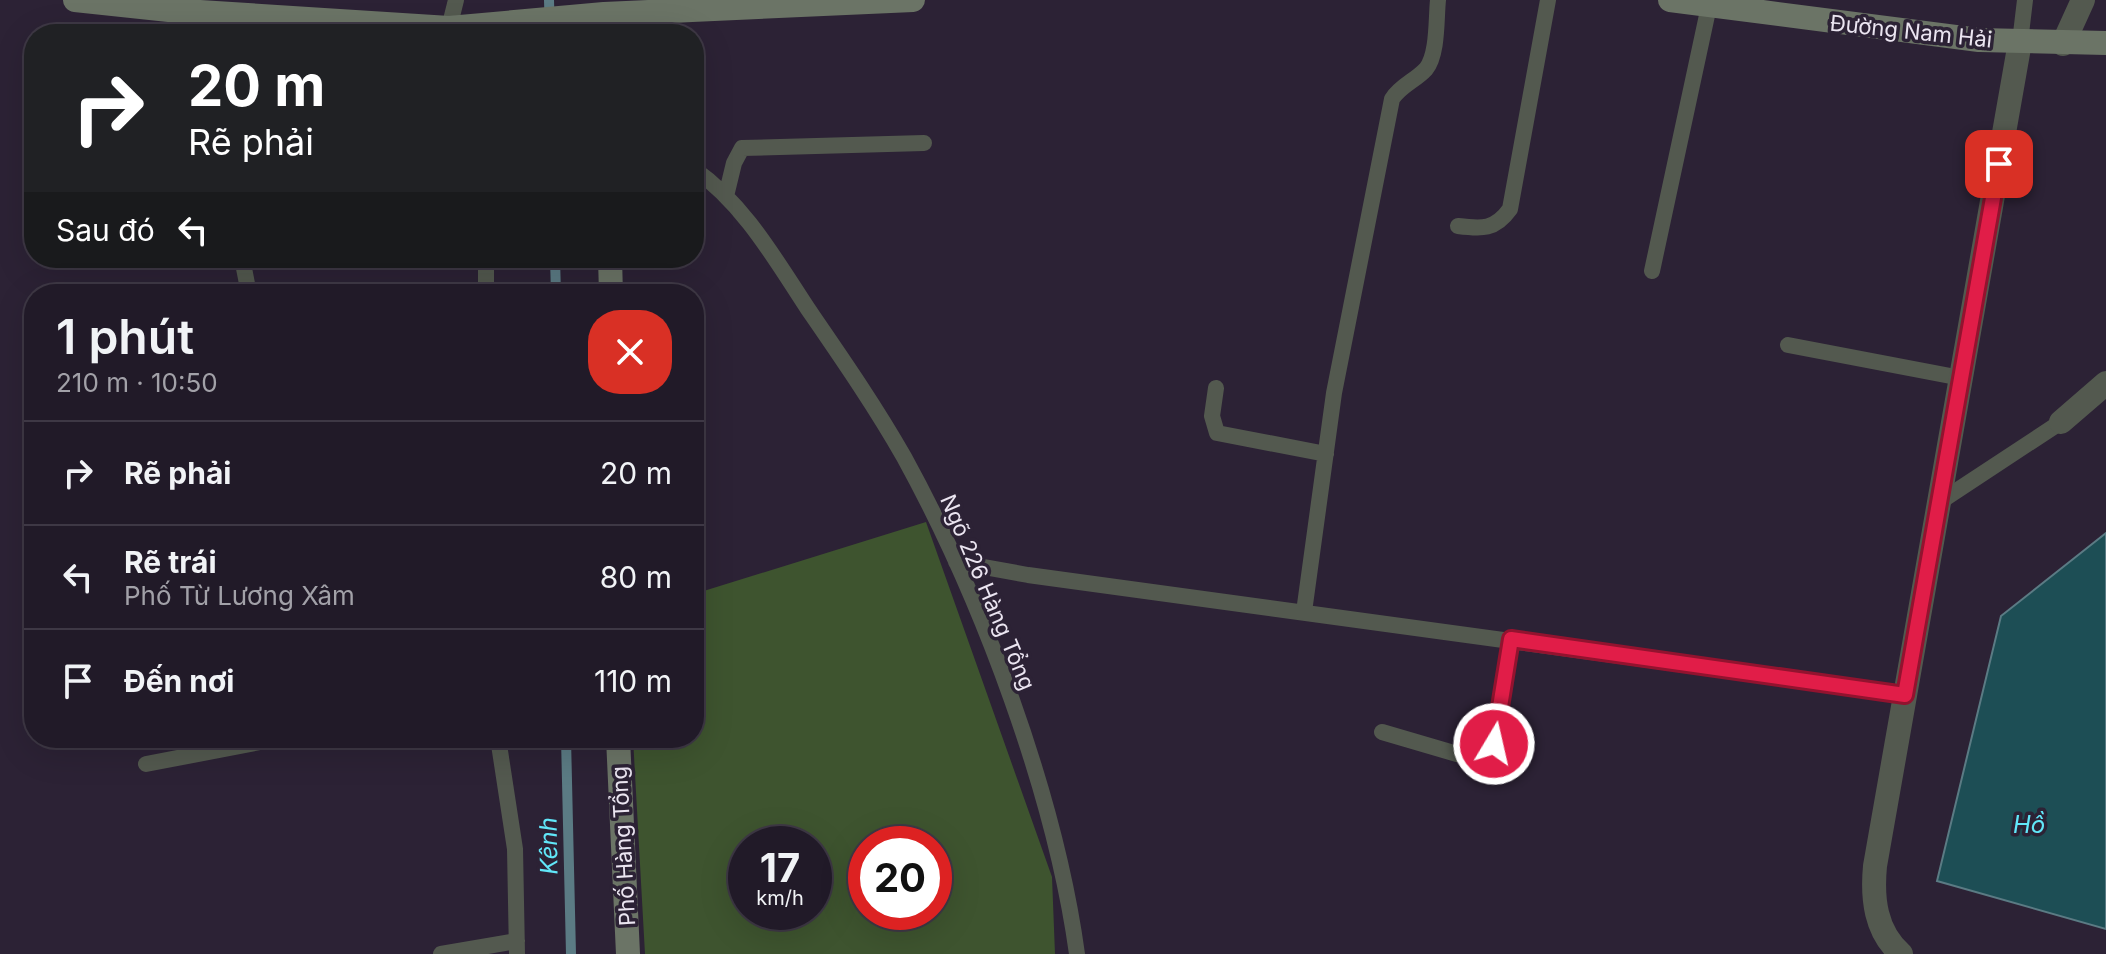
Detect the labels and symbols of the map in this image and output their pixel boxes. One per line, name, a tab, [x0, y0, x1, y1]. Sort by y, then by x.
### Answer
street label: Đường Nam Hải	[1829, 10, 1993, 52]
pin	[1965, 130, 2033, 198]
street label: Ngõ 226 Hàng Tổng	[935, 490, 1041, 694]
position arrow	[1452, 702, 1536, 786]
street label: Phố Hàng Tổng	[606, 765, 640, 927]
water label: Hồ	[2013, 810, 2045, 839]
water label: Kênh	[534, 817, 563, 875]
speed limit sign: 20	[848, 826, 952, 930]

